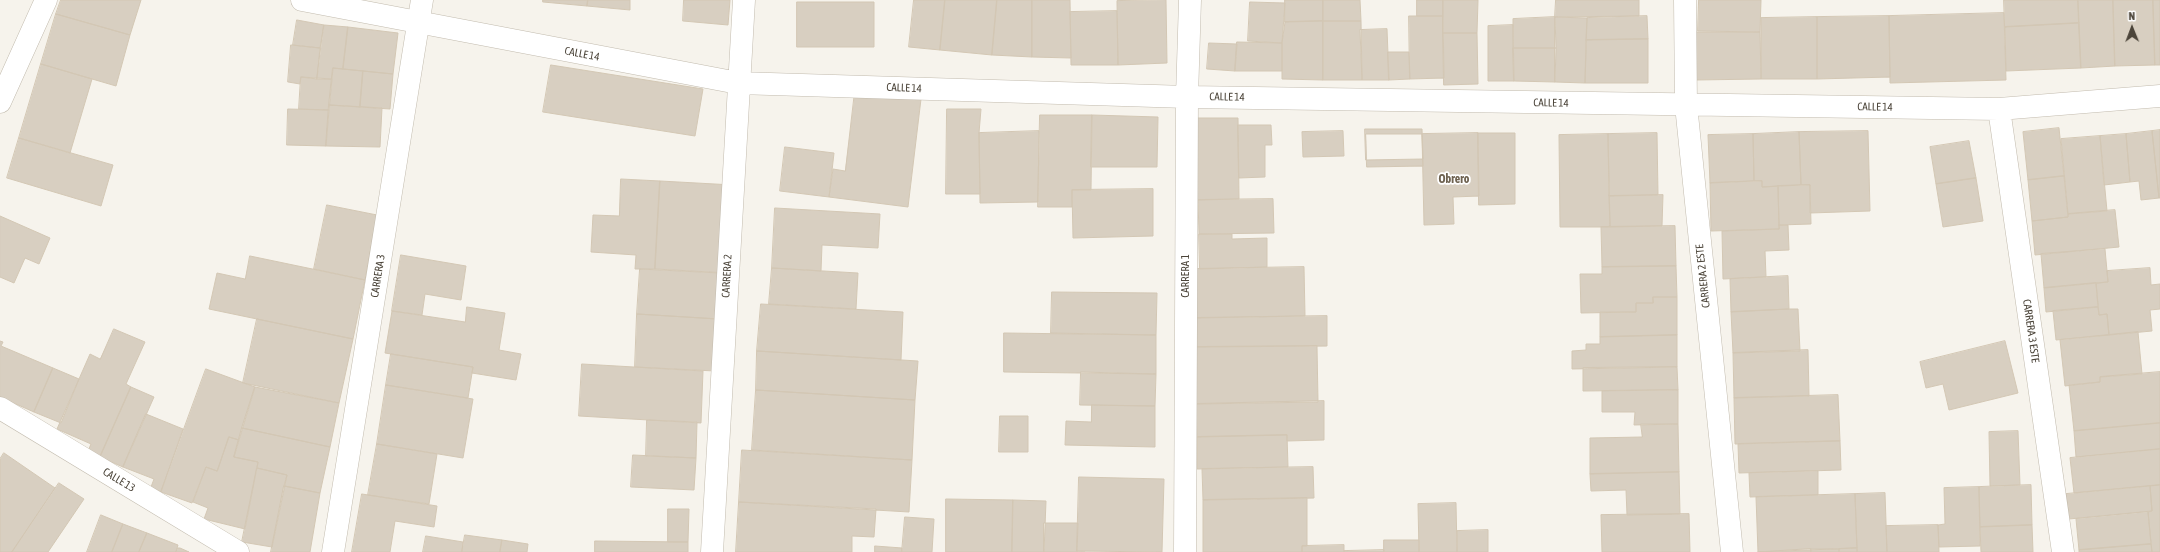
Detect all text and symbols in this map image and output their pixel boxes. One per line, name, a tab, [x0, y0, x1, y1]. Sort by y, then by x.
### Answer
north arrow	[2112, 8, 2152, 48]
text: N	[2128, 10, 2135, 22]
street label: CALLE 14	[563, 44, 601, 64]
street label: CALLE 14	[886, 81, 922, 95]
street label: CALLE 14	[1209, 90, 1245, 104]
street label: CALLE 14	[1533, 96, 1569, 110]
street label: CALLE 14	[1857, 100, 1893, 114]
district label: Obrero	[1439, 172, 1469, 186]
street label: CARRERA 2 ESTE	[1693, 244, 1713, 308]
street label: CARRERA 3	[368, 253, 388, 299]
street label: CARRERA 2	[719, 254, 735, 298]
street label: CARRERA 1	[1179, 254, 1193, 298]
street label: CARRERA 3 ESTE	[2020, 298, 2042, 364]
street label: CALLE 13	[100, 465, 138, 495]

